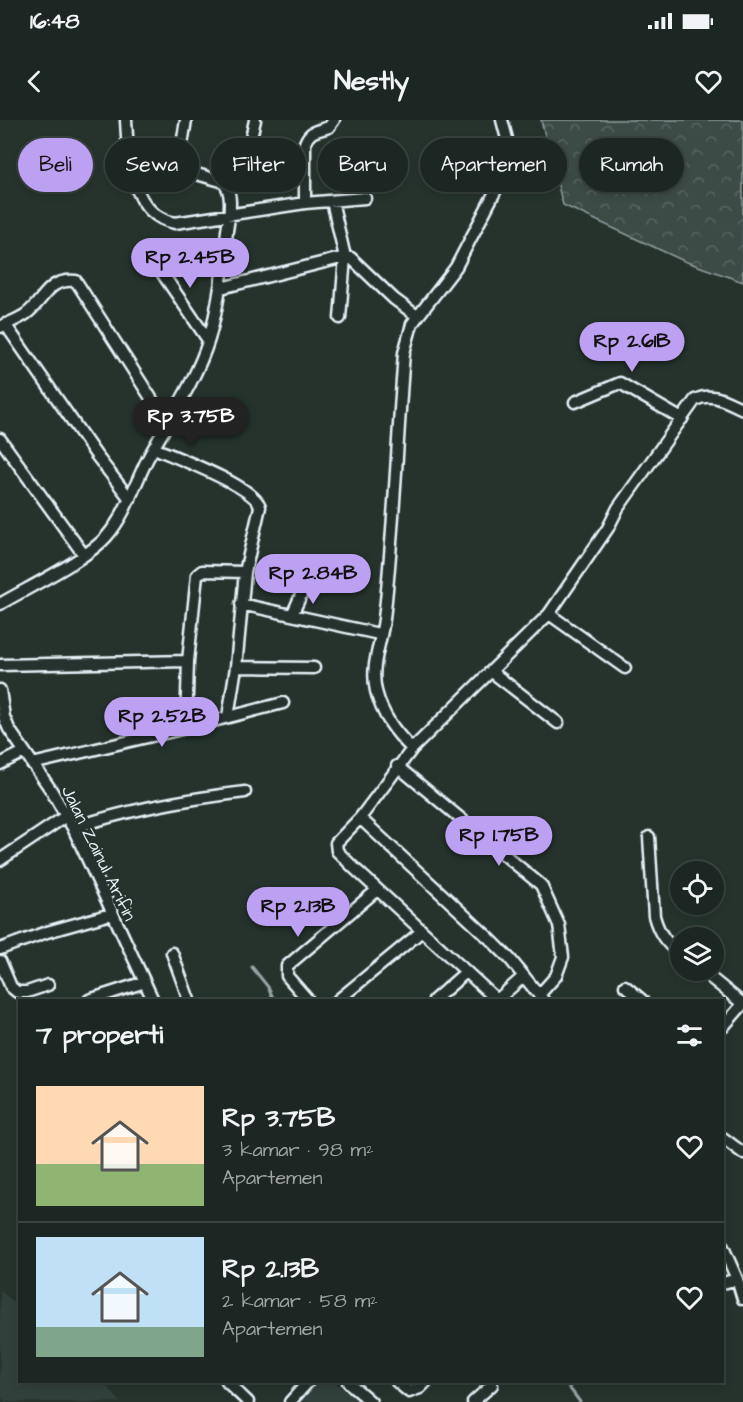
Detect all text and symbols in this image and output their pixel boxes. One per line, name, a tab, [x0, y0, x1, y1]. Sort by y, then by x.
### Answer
text: 16:48	[30, 6, 80, 37]
text: Nestly	[334, 62, 409, 100]
icon: back	[18, 65, 51, 98]
icon: heart	[692, 65, 725, 98]
chip: Beli	[18, 138, 93, 192]
chip: Sewa	[105, 138, 199, 192]
chip: Filter	[211, 138, 306, 192]
chip: Baru	[318, 138, 408, 192]
chip: Apartemen	[420, 138, 567, 192]
chip: Rumah	[579, 138, 684, 192]
pin: Rp 2.45B	[128, 238, 252, 289]
text: Rp 2.45B	[145, 243, 235, 271]
pin: Rp 2.61B	[570, 322, 694, 373]
text: Rp 2.61B	[594, 327, 670, 355]
pin: Rp 3.75B	[129, 397, 253, 448]
text: Rp 3.75B	[147, 402, 235, 430]
pin: Rp 2.84B	[251, 554, 375, 605]
text: Rp 2.84B	[269, 559, 357, 587]
pin: Rp 2.52B	[100, 697, 224, 748]
text: Rp 2.52B	[118, 702, 206, 730]
street label: Jalan Zainul Arifin	[55, 781, 142, 925]
pin: Rp 1.75B	[437, 816, 561, 867]
text: Rp 1.75B	[459, 821, 539, 849]
map controls	[670, 861, 724, 981]
button: locate	[670, 861, 724, 915]
pin: Rp 2.13B	[236, 887, 360, 938]
text: Rp 2.13B	[261, 892, 335, 920]
button: layers	[670, 927, 724, 981]
text: 7 properti	[36, 1017, 163, 1053]
icon: filters	[673, 1019, 706, 1052]
text: Rp 3.75B	[222, 1100, 335, 1136]
icon: home	[84, 1110, 156, 1182]
icon: heart	[673, 1130, 706, 1163]
text: 3 kamar · 98 m²	[222, 1136, 374, 1164]
text: Apartemen	[222, 1164, 322, 1192]
text: Rp 2.13B	[222, 1251, 319, 1287]
icon: home	[84, 1261, 156, 1333]
icon: heart	[673, 1281, 706, 1314]
text: 2 kamar · 58 m²	[222, 1287, 378, 1315]
text: Apartemen	[222, 1315, 322, 1343]

